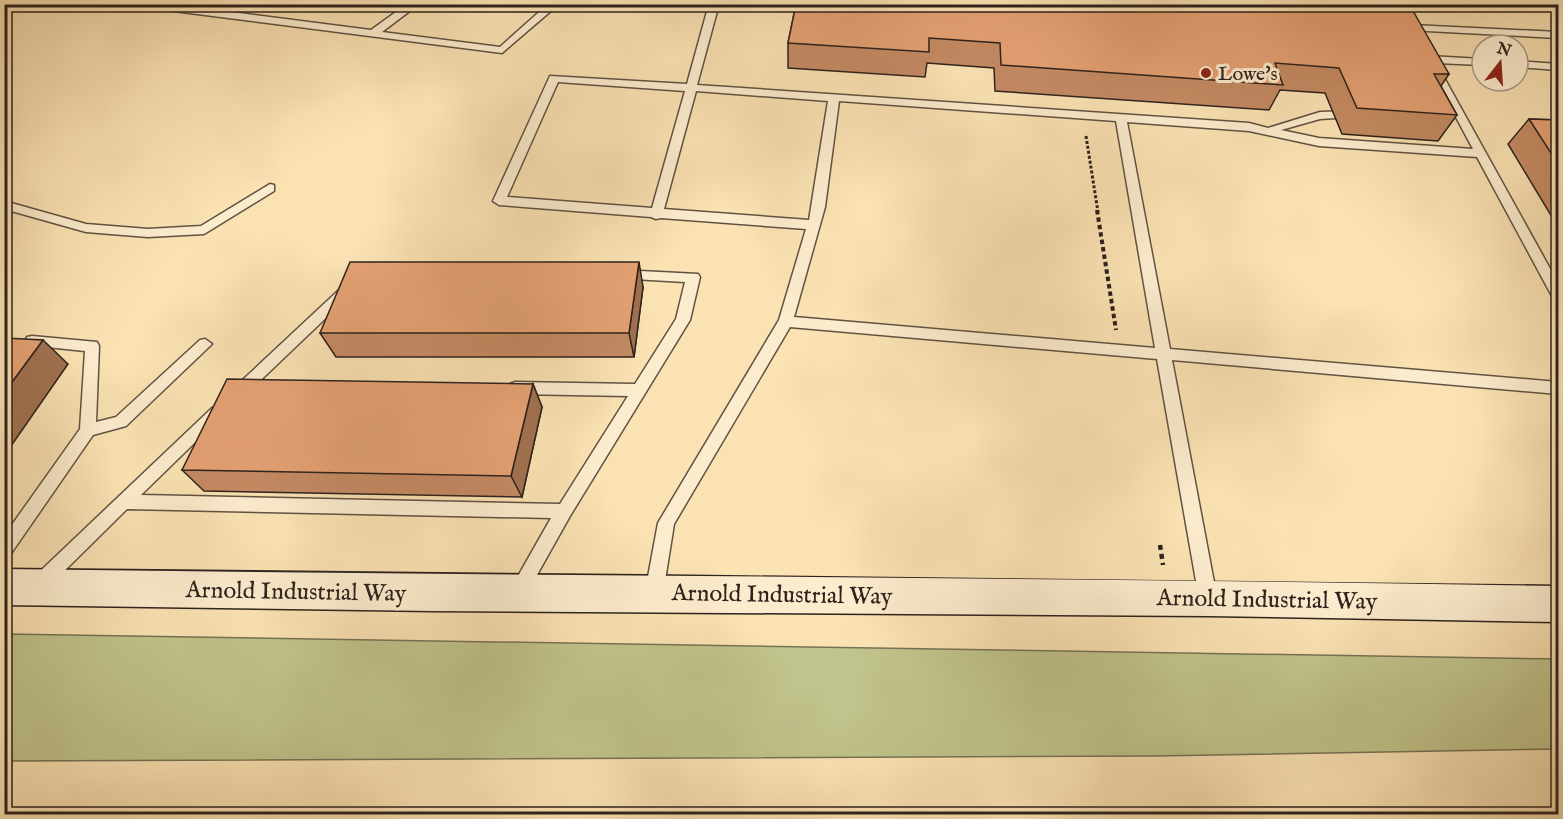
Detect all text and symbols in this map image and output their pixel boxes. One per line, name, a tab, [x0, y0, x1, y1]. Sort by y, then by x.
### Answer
north arrow	[1470, 33, 1530, 93]
text: N	[1493, 39, 1513, 62]
place label: Lowe's	[1218, 62, 1278, 87]
marker: Lowe's	[1199, 66, 1213, 80]
street label: Arnold Industrial Way	[184, 575, 407, 610]
street label: Arnold Industrial Way	[670, 578, 893, 613]
street label: Arnold Industrial Way	[1155, 583, 1378, 618]

